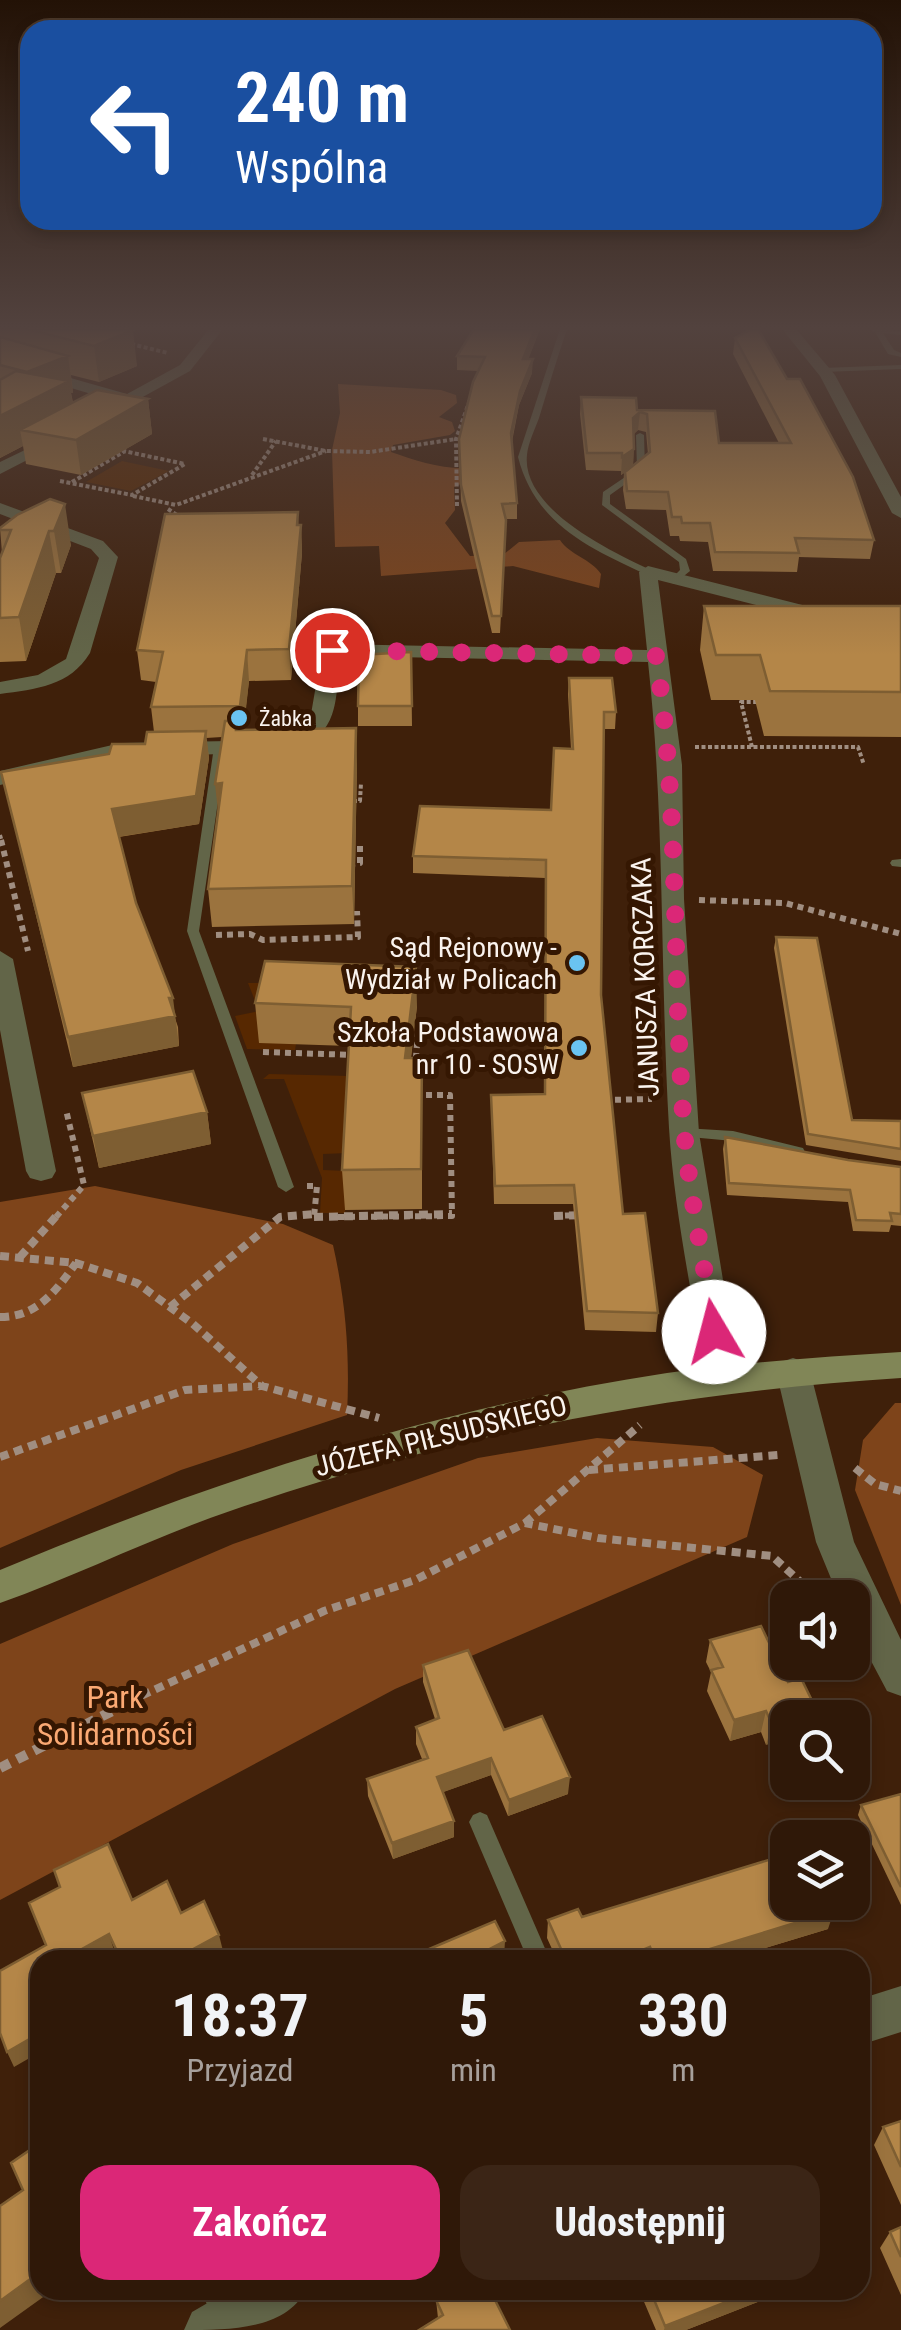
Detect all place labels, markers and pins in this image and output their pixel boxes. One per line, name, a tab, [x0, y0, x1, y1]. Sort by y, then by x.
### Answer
pin	[290, 608, 375, 693]
place label: Żabka	[259, 706, 312, 731]
marker: Żabka	[228, 707, 250, 729]
place label: Sąd Rejonowy - Wydział w Policach	[345, 931, 557, 996]
marker: Sąd Rejonowy - Wydział w Policach	[566, 952, 588, 974]
place label: Szkoła Podstawowa nr 10 - SOSW	[337, 1016, 559, 1081]
marker: Szkoła Podstawowa nr 10 - SOSW	[568, 1037, 590, 1059]

